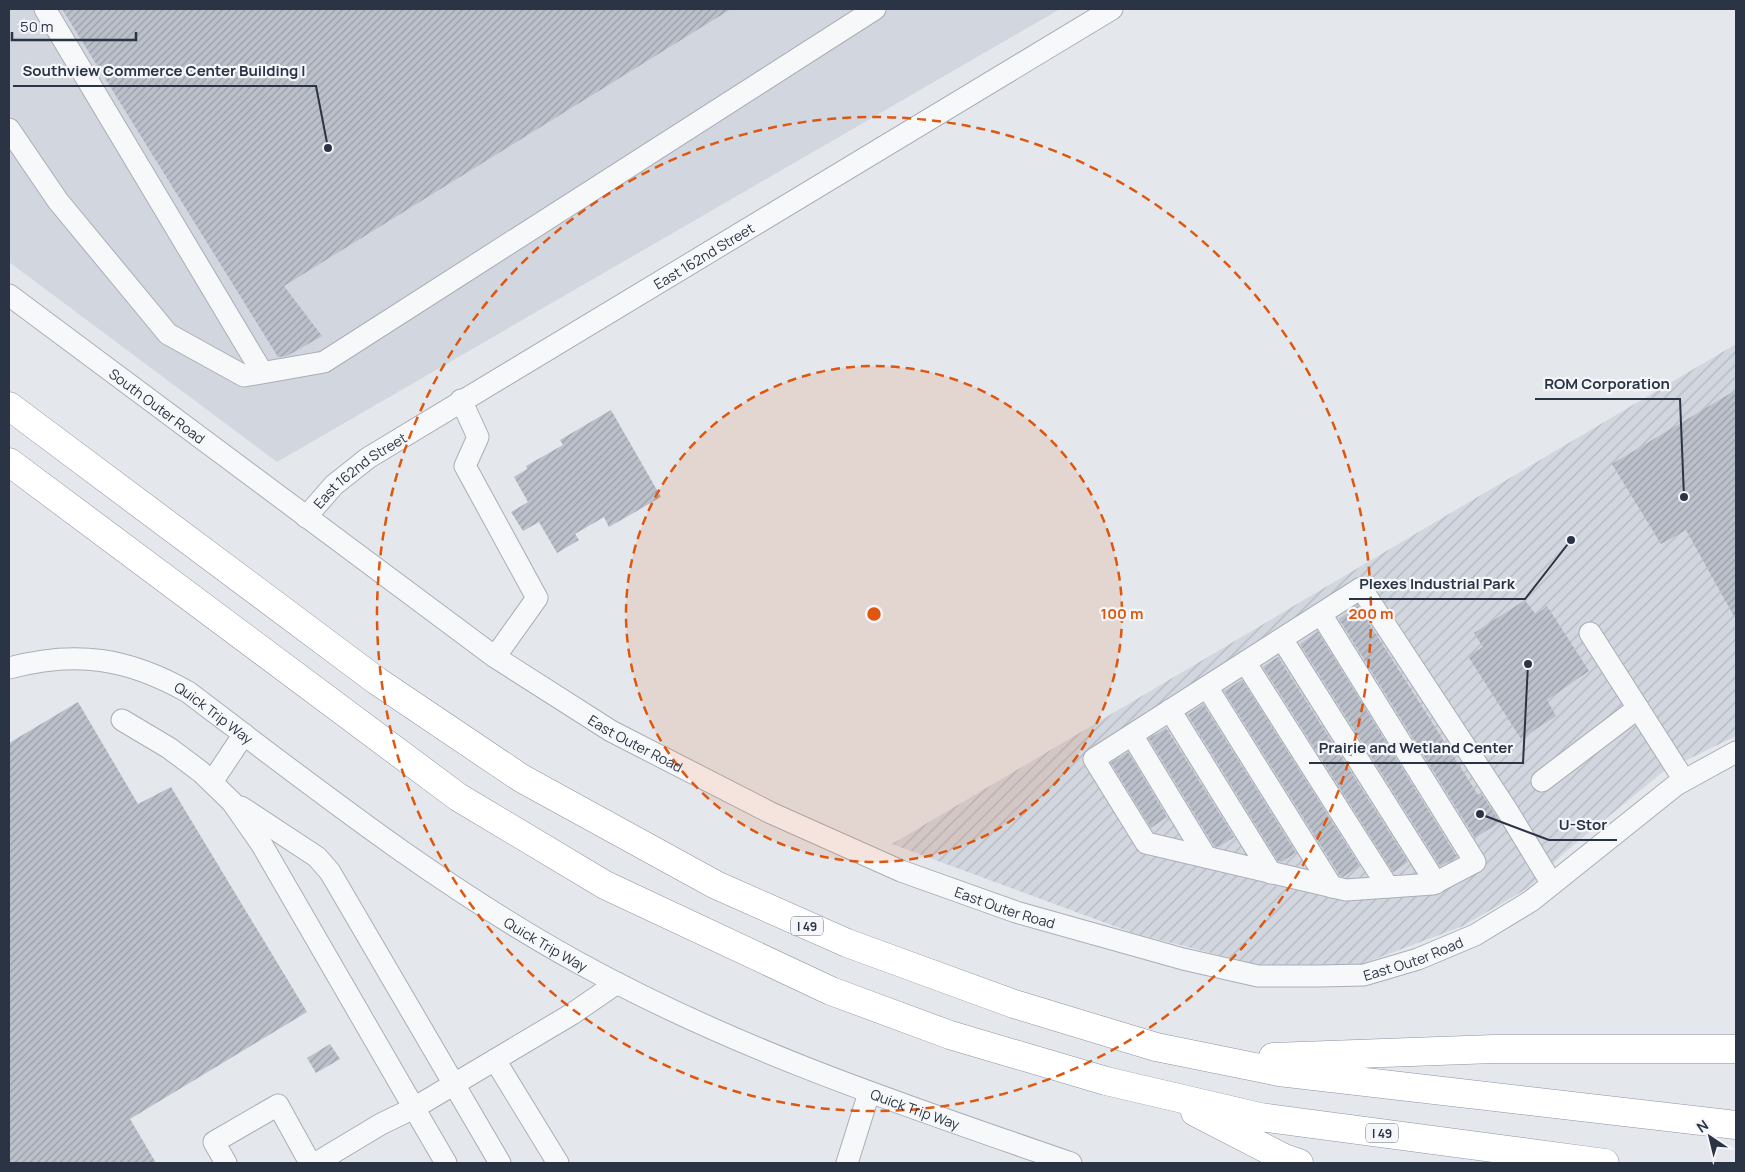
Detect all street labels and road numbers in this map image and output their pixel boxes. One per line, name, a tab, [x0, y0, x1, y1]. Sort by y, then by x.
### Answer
street label: East 162nd Street	[650, 218, 758, 293]
street label: South Outer Road	[106, 364, 209, 447]
street label: East 162nd Street	[309, 427, 410, 512]
street label: Quick Trip Way	[171, 677, 258, 748]
street label: East Outer Road	[585, 710, 686, 776]
street label: East Outer Road	[952, 882, 1058, 932]
street label: Quick Trip Way	[501, 912, 592, 976]
road number: I 49	[791, 916, 823, 936]
street label: East Outer Road	[1361, 932, 1466, 984]
street label: Quick Trip Way	[868, 1084, 963, 1134]
road number: I 49	[1366, 1124, 1398, 1142]

